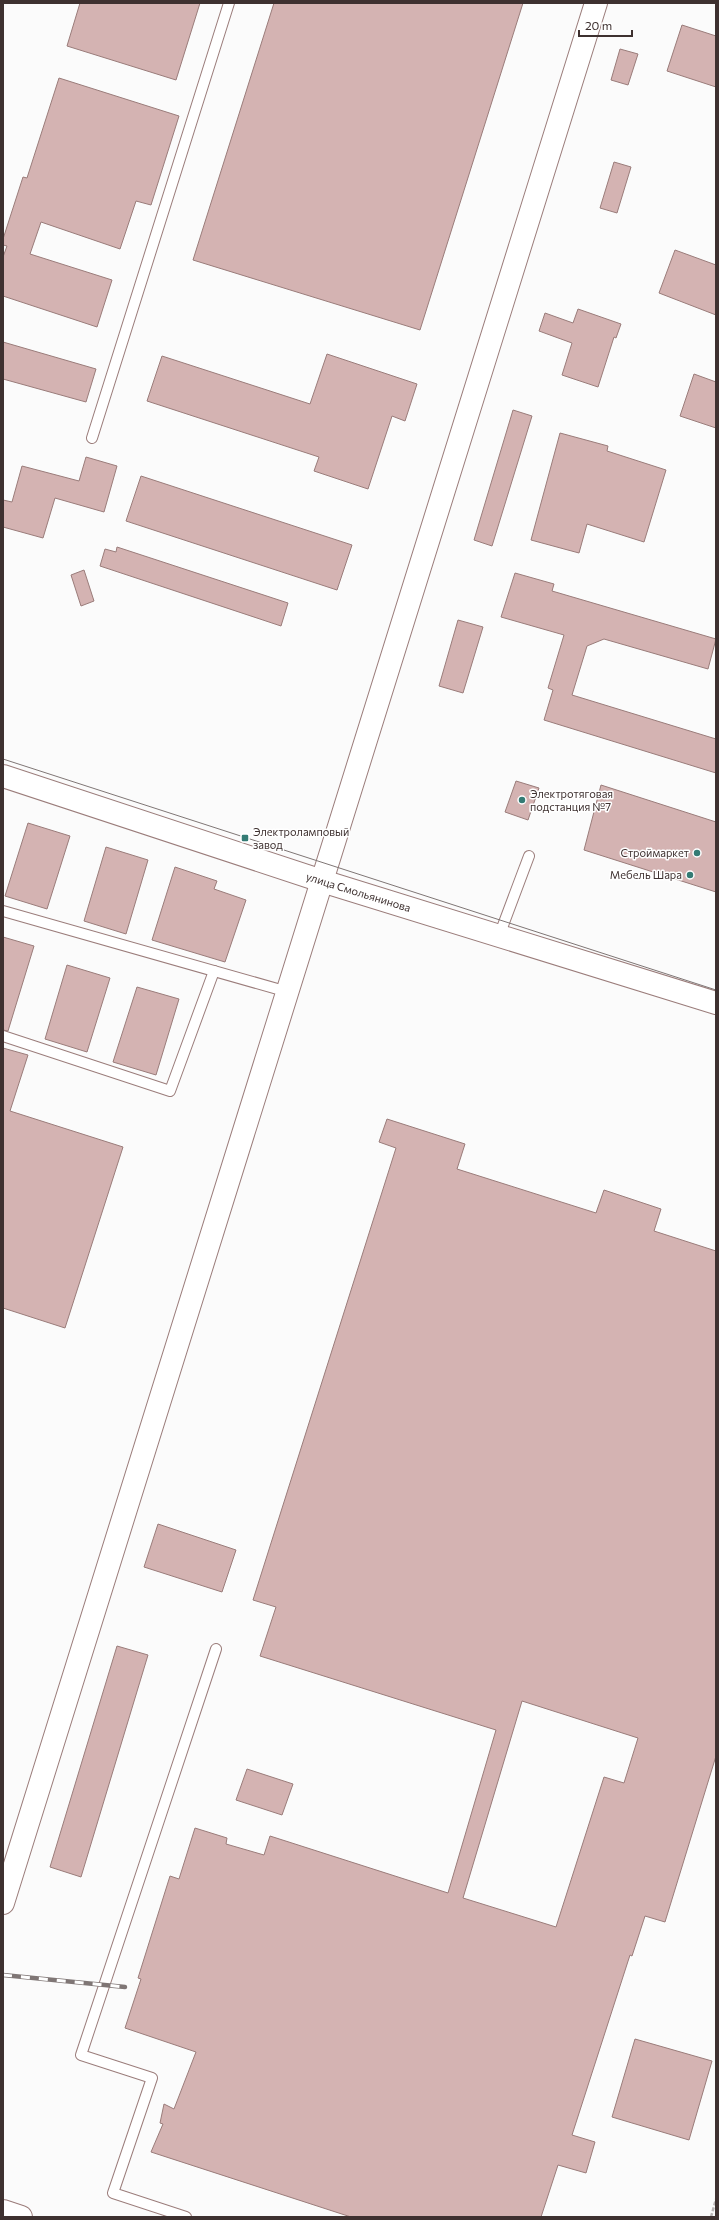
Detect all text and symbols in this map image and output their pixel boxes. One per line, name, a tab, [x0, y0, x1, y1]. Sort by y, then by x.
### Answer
scale bar	[579, 12, 632, 38]
text: 20 m	[585, 18, 612, 32]
place label: Электротяговая подстанция №7	[530, 787, 613, 813]
marker: Электротяговая подстанция №7	[517, 795, 527, 805]
place label: Электроламповый завод	[253, 825, 349, 851]
marker: Электроламповый завод	[240, 833, 250, 843]
place label: Строймаркет	[621, 846, 689, 859]
marker: Строймаркет	[692, 848, 702, 858]
place label: Мебель Шара	[610, 868, 682, 881]
street label: улица Смольянинова	[305, 869, 413, 914]
marker: Мебель Шара	[685, 870, 695, 880]

